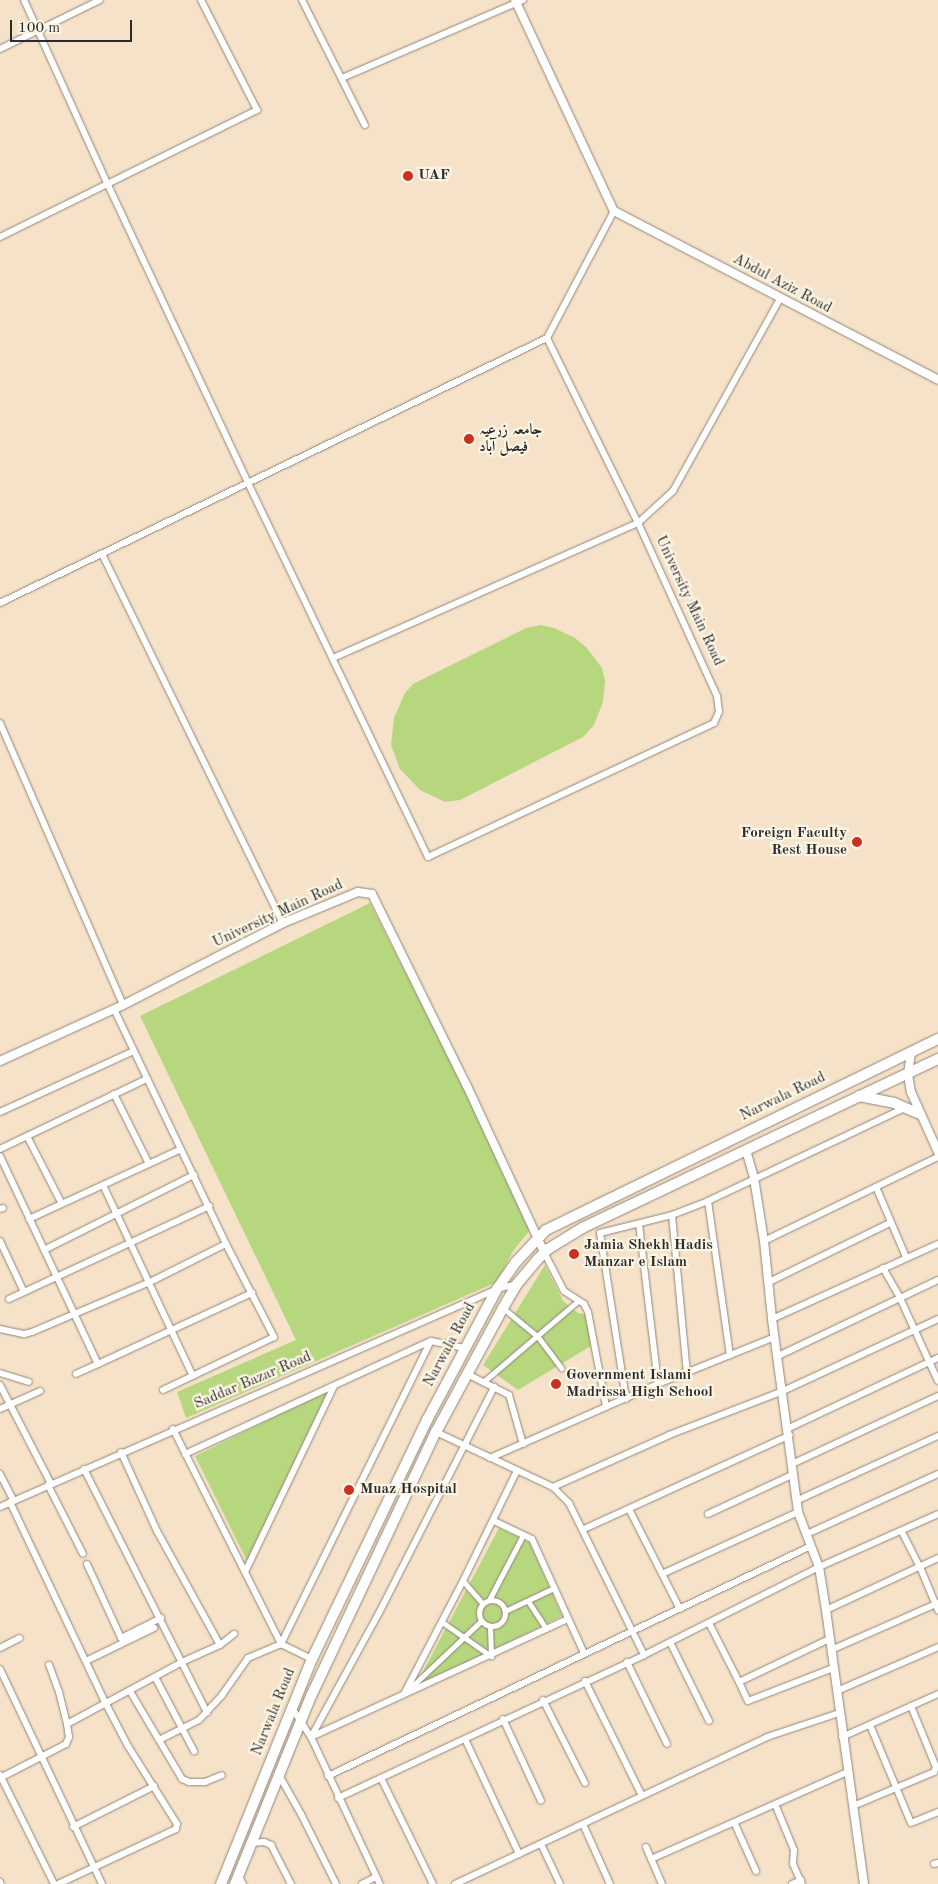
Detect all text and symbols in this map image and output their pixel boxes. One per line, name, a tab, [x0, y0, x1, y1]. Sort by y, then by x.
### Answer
scale bar	[12, 10, 135, 42]
text: 100 m	[18, 21, 60, 36]
place label: UAF	[418, 167, 450, 185]
marker: UAF	[402, 170, 414, 182]
street label: Abdul Aziz Road	[729, 250, 835, 318]
place label: جامعہ زرعیہ فیصل آباد	[479, 421, 542, 456]
marker: جامعہ زرعیہ فیصل آباد	[463, 433, 475, 445]
street label: University Main Road	[651, 533, 727, 669]
place label: Foreign Faculty Rest House	[741, 824, 847, 859]
marker: Foreign Faculty Rest House	[851, 836, 863, 848]
street label: University Main Road	[210, 876, 346, 952]
street label: Narwala Road	[737, 1069, 829, 1125]
place label: Jamia Shekh Hadis Manzar e Islam	[584, 1236, 713, 1271]
marker: Jamia Shekh Hadis Manzar e Islam	[568, 1248, 580, 1260]
street label: Narwala Road	[420, 1300, 480, 1390]
street label: Saddar Bazar Road	[192, 1348, 314, 1414]
place label: Government Islami Madrissa High School	[566, 1366, 713, 1401]
marker: Government Islami Madrissa High School	[550, 1378, 562, 1390]
place label: Muaz Hospital	[360, 1481, 457, 1499]
marker: Muaz Hospital	[342, 1483, 356, 1497]
street label: Narwala Road	[248, 1666, 300, 1758]

